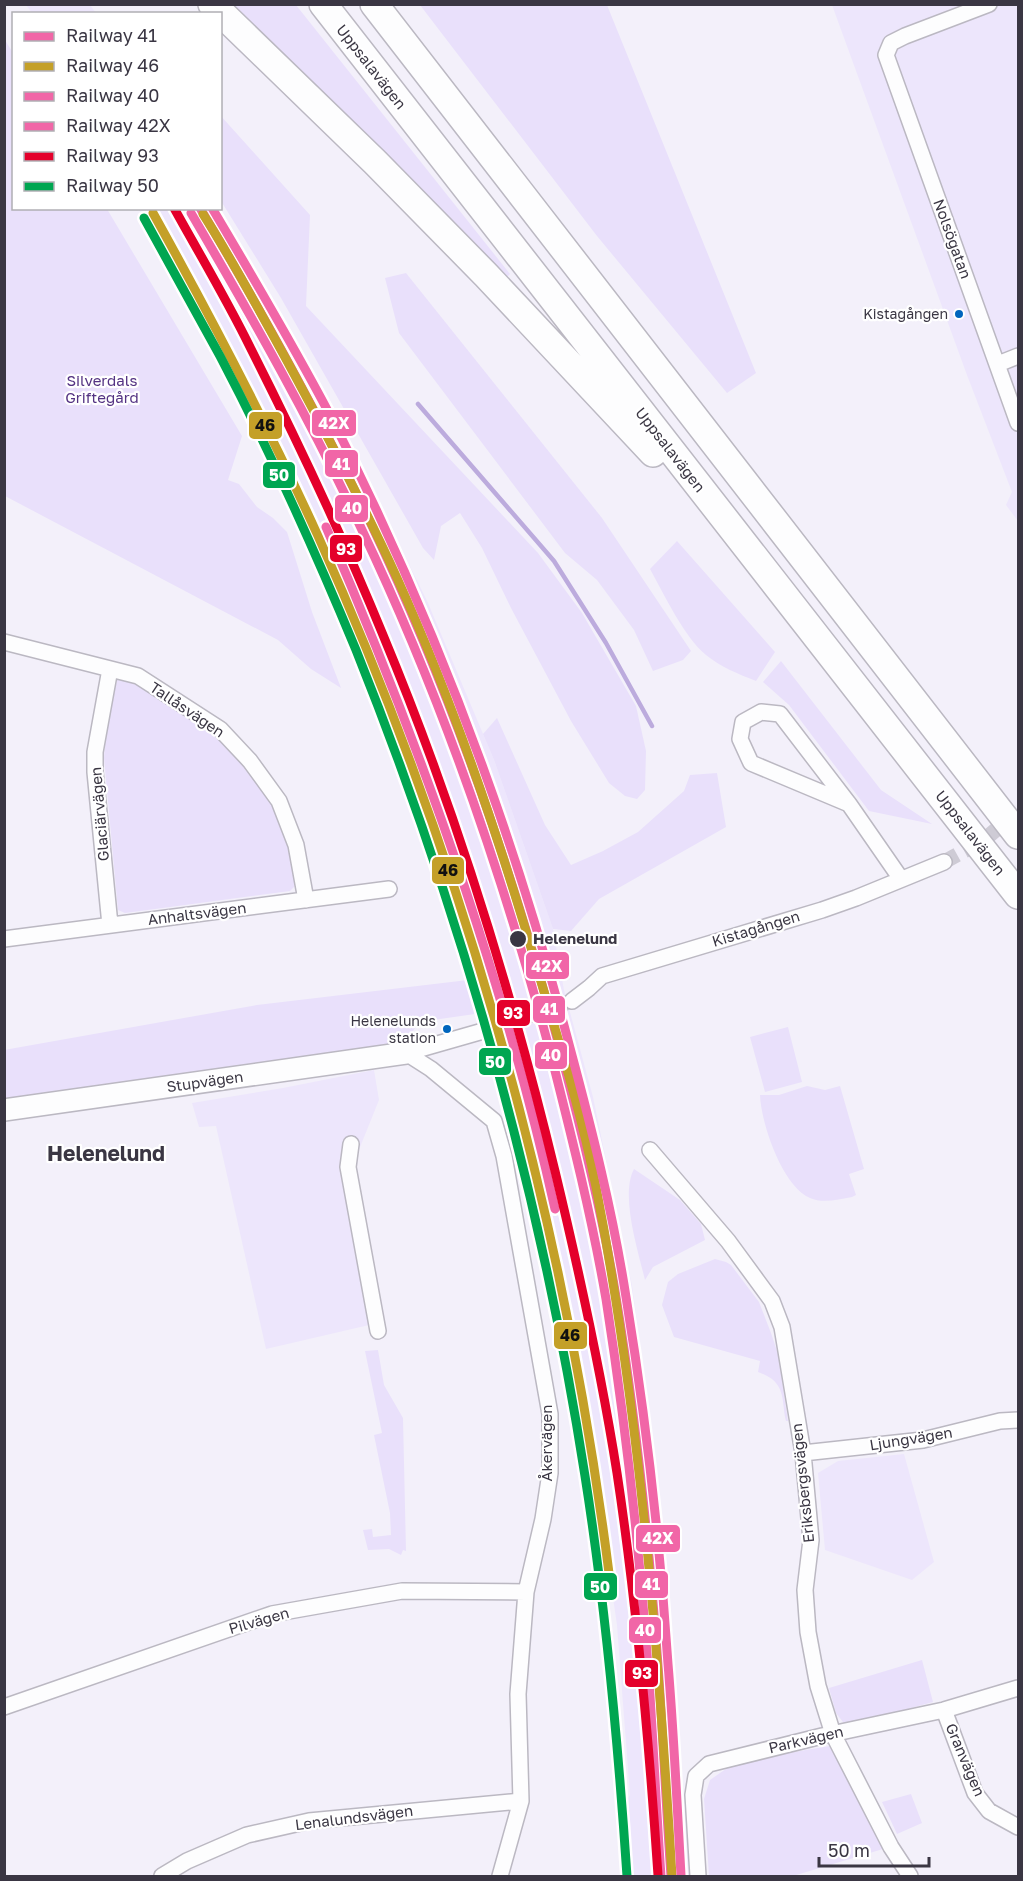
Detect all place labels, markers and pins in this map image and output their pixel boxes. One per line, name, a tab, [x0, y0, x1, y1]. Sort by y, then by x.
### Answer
place label: Kistagången	[863, 305, 948, 322]
marker: Kistagången	[953, 308, 965, 320]
marker: Helenelund	[508, 929, 528, 949]
place label: Helenelund	[533, 929, 617, 947]
place label: Helenelunds station	[350, 1012, 436, 1046]
marker: Helenelunds station	[441, 1023, 453, 1035]

